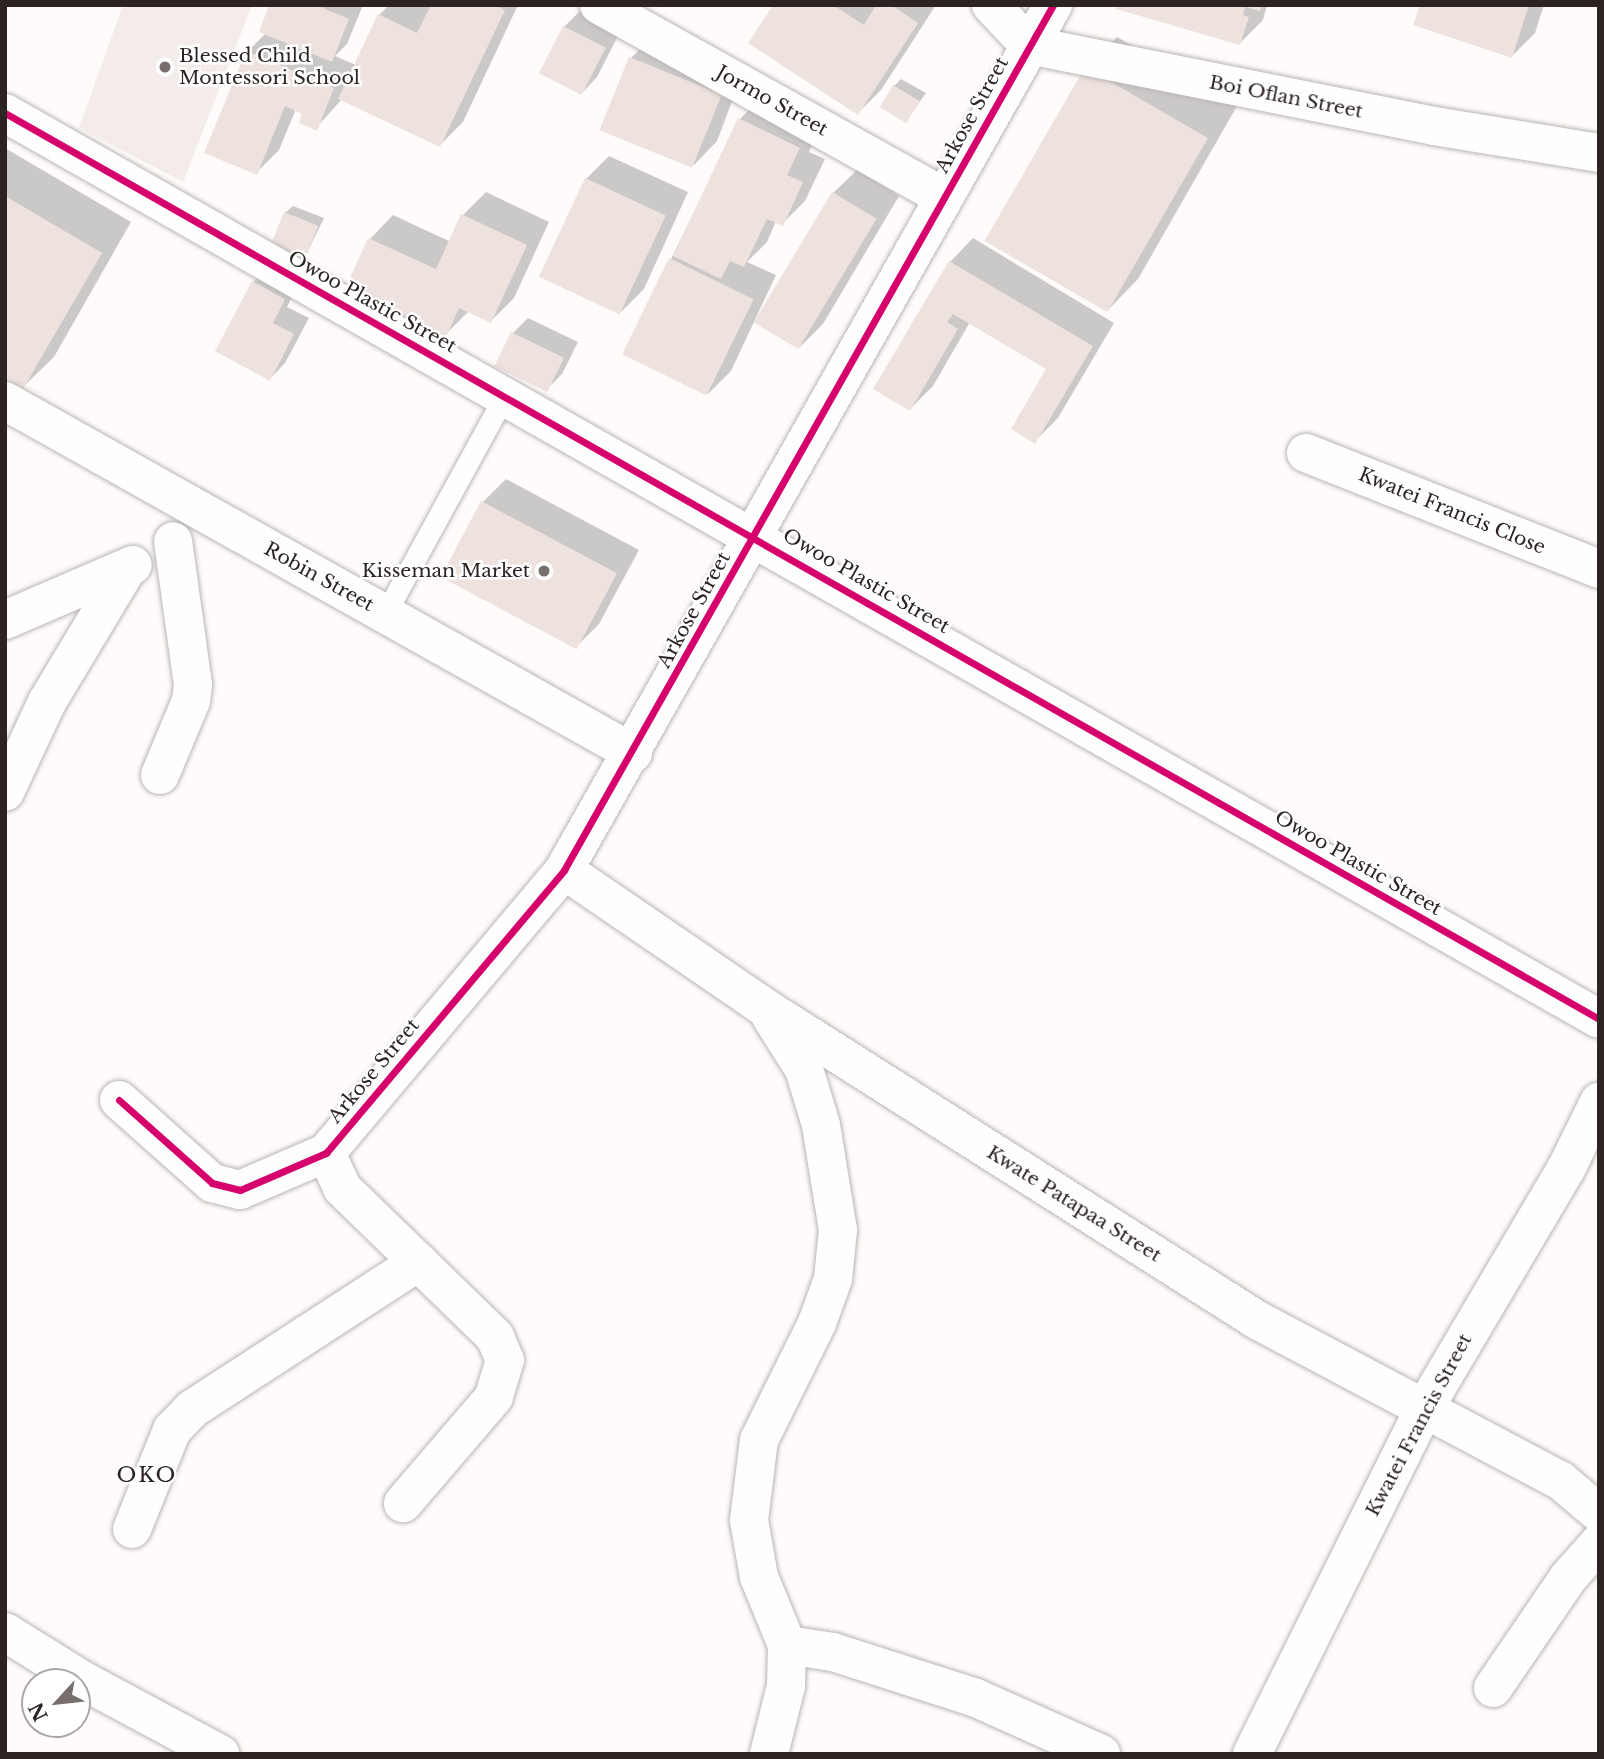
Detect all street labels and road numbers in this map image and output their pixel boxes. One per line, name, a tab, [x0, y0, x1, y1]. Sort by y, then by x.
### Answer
street label: Arkose Street	[931, 53, 1013, 177]
street label: Jormo Street	[712, 61, 832, 141]
street label: Boi Oflan Street	[1207, 71, 1365, 123]
street label: Owoo Plastic Street	[284, 246, 460, 358]
street label: Kwatei Francis Close	[1355, 463, 1549, 559]
street label: Owoo Plastic Street	[778, 524, 954, 638]
street label: Robin Street	[260, 538, 378, 616]
street label: Arkose Street	[653, 548, 735, 672]
street label: Owoo Plastic Street	[1270, 806, 1446, 920]
street label: Arkose Street	[324, 1014, 424, 1128]
street label: Kwate Patapaa Street	[983, 1141, 1165, 1267]
street label: Kwatei Francis Street	[1361, 1330, 1477, 1520]

